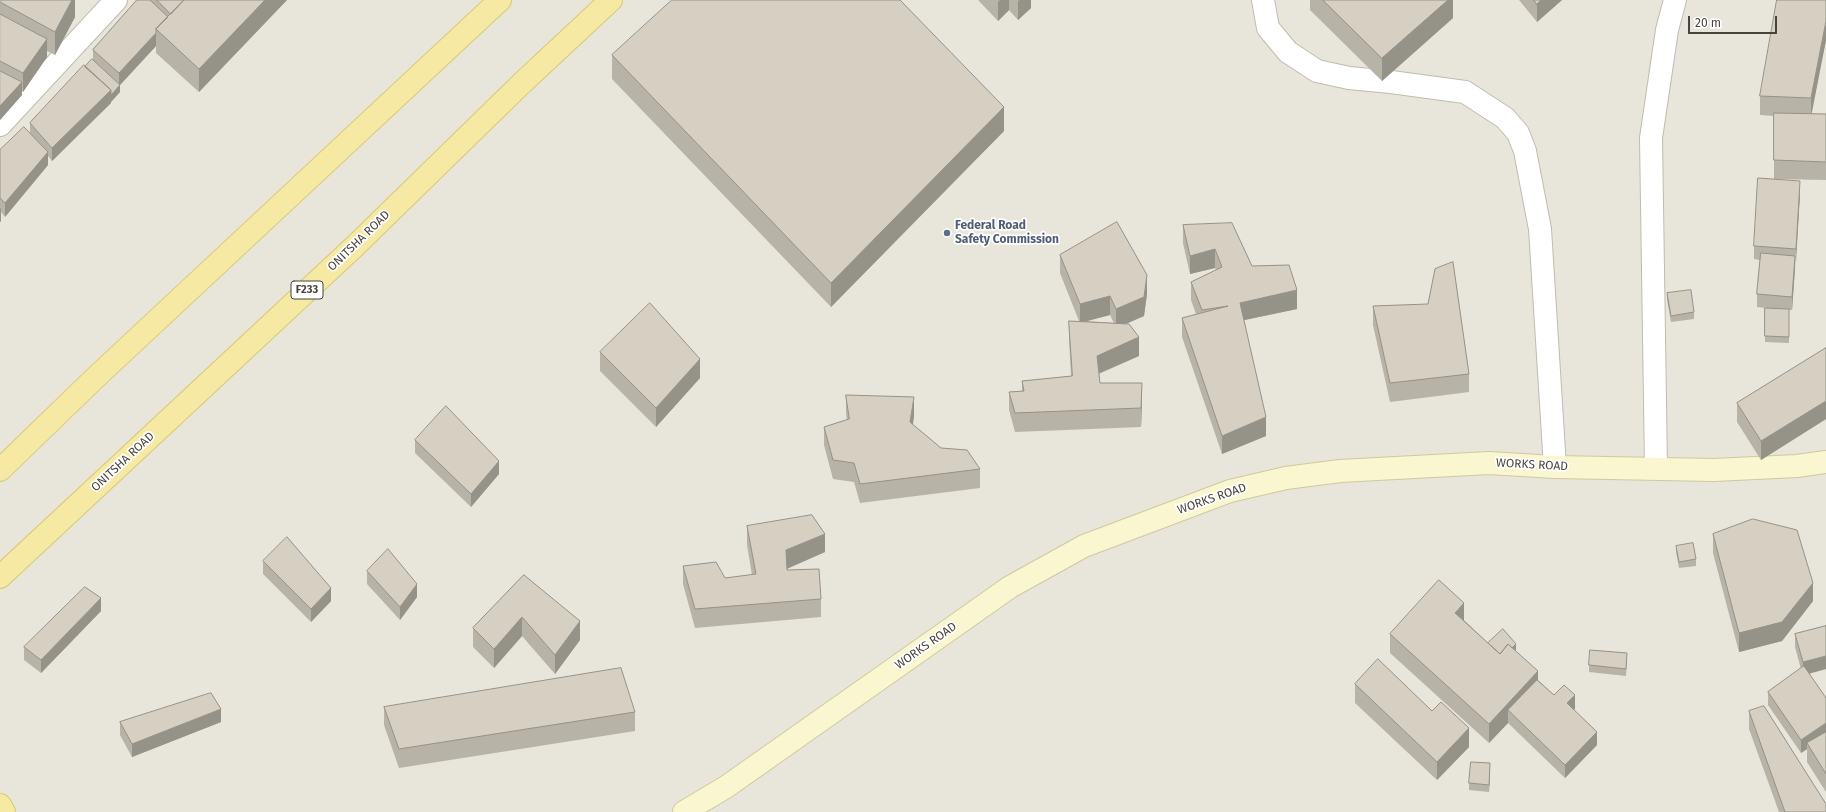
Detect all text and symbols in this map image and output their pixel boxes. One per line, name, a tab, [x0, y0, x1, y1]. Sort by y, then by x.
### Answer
scale bar	[1690, 8, 1779, 34]
text: 20 m	[1695, 16, 1721, 30]
street label: ONITSHA ROAD	[325, 208, 393, 274]
place label: Federal Road Safety Commission	[955, 219, 1059, 247]
marker: Federal Road Safety Commission	[942, 228, 952, 238]
road number: F233	[291, 281, 323, 299]
street label: ONITSHA ROAD	[89, 429, 157, 495]
street label: WORKS ROAD	[1496, 456, 1568, 474]
street label: WORKS ROAD	[1176, 480, 1248, 518]
street label: WORKS ROAD	[892, 619, 960, 673]

